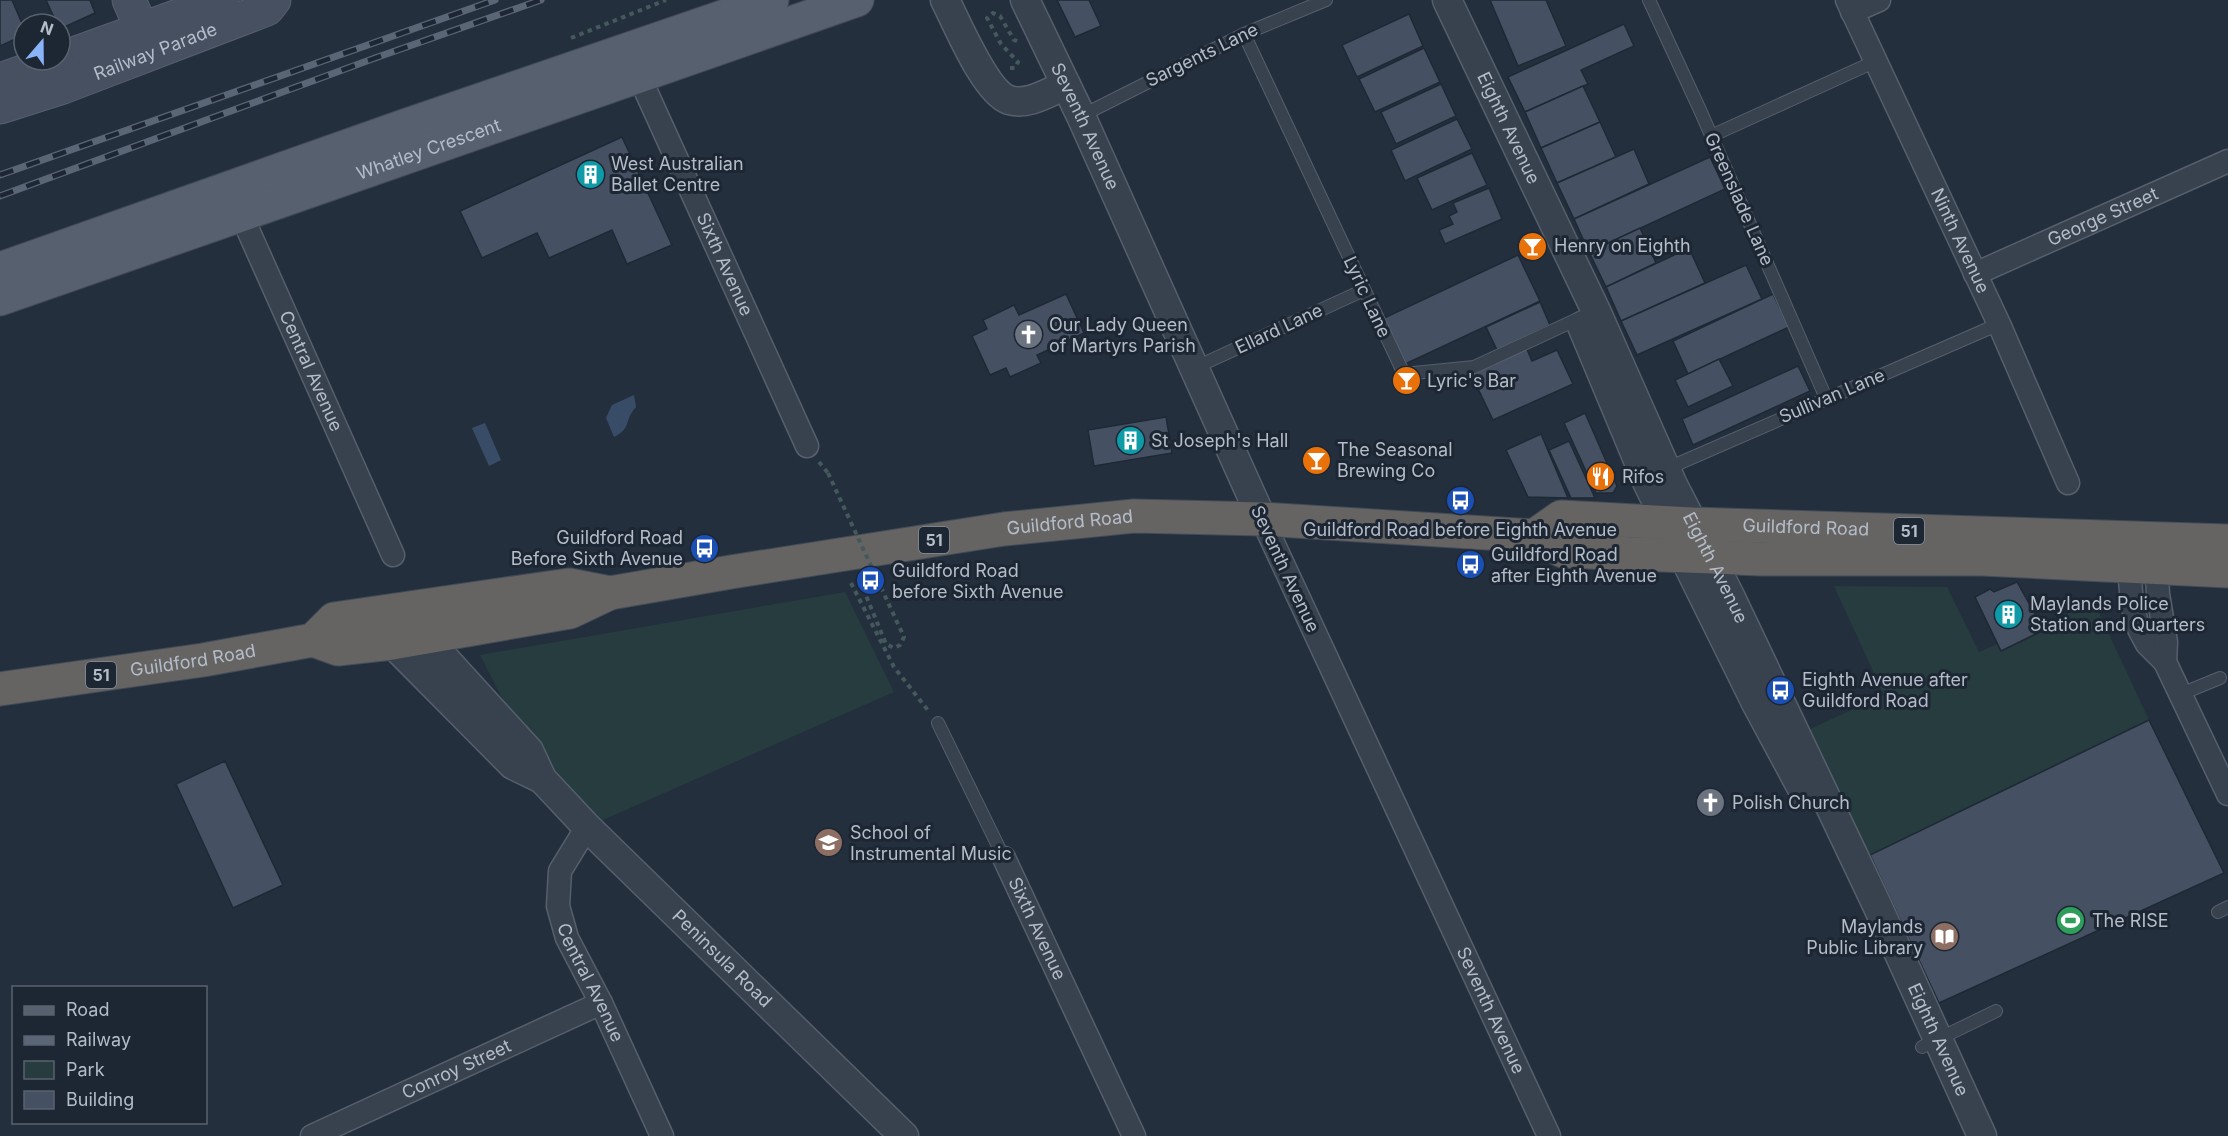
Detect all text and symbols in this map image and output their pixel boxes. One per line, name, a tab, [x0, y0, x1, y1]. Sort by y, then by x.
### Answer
north arrow	[12, 12, 72, 72]
text: N	[38, 16, 56, 39]
street label: Railway Parade	[91, 18, 220, 84]
street label: Sargents Lane	[1142, 18, 1261, 91]
street label: Seventh Avenue	[1047, 59, 1124, 193]
street label: Eighth Avenue	[1473, 68, 1545, 187]
street label: Whatley Crescent	[354, 114, 503, 184]
street label: Greenslade Lane	[1701, 129, 1778, 269]
place label: West Australian Ballet Centre	[611, 153, 744, 195]
building icon: West Australian Ballet Centre	[574, 158, 606, 190]
street label: George Street	[2044, 183, 2161, 250]
street label: Ninth Avenue	[1927, 185, 1994, 296]
street label: Sixth Avenue	[692, 209, 758, 319]
bar icon: Henry on Eighth	[1517, 230, 1549, 262]
place label: Henry on Eighth	[1554, 235, 1691, 256]
street label: Lyric Lane	[1340, 253, 1395, 341]
street label: Ellard Lane	[1232, 299, 1326, 358]
street label: Central Avenue	[275, 307, 347, 434]
place label: Our Lady Queen of Martyrs Parish	[1049, 314, 1196, 356]
church icon: Our Lady Queen of Martyrs Parish	[1012, 319, 1044, 351]
street label: Sullivan Lane	[1776, 364, 1888, 427]
bar icon: Lyric's Bar	[1390, 365, 1422, 397]
place label: Lyric's Bar	[1427, 370, 1516, 391]
building icon: St Joseph's Hall	[1114, 425, 1146, 457]
place label: St Joseph's Hall	[1151, 430, 1288, 451]
place label: The Seasonal Brewing Co	[1337, 439, 1453, 481]
bar icon: The Seasonal Brewing Co	[1300, 444, 1332, 476]
restaurant icon: Rifos	[1585, 461, 1617, 493]
place label: Rifos	[1622, 466, 1664, 487]
bus stop icon: Guildford Road before Eighth Avenue	[1444, 485, 1476, 517]
street label: Seventh Avenue	[1247, 502, 1324, 635]
street label: Guildford Road	[1006, 505, 1134, 539]
street label: Eighth Avenue	[1679, 508, 1752, 626]
street label: Guildford Road	[1742, 515, 1869, 540]
road number: 51	[1894, 518, 1924, 544]
place label: Guildford Road before Eighth Avenue	[1303, 519, 1617, 540]
place label: Guildford Road Before Sixth Avenue	[511, 527, 683, 569]
road number: 51	[919, 527, 949, 553]
bus stop icon: Guildford Road Before Sixth Avenue	[688, 532, 720, 564]
place label: Guildford Road after Eighth Avenue	[1491, 544, 1657, 586]
bus stop icon: Guildford Road after Eighth Avenue	[1454, 549, 1486, 581]
place label: Guildford Road before Sixth Avenue	[892, 560, 1063, 602]
bus stop icon: Guildford Road before Sixth Avenue	[855, 565, 887, 597]
place label: Maylands Police Station and Quarters	[2030, 593, 2205, 635]
building icon: Maylands Police Station and Quarters	[1993, 598, 2025, 630]
street label: Guildford Road	[129, 640, 257, 680]
road number: 51	[86, 662, 116, 688]
place label: Eighth Avenue after Guildford Road	[1802, 669, 1968, 711]
bus stop icon: Eighth Avenue after Guildford Road	[1765, 674, 1797, 706]
church icon: Polish Church	[1695, 787, 1727, 819]
place label: Polish Church	[1732, 792, 1850, 813]
place label: School of Instrumental Music	[850, 822, 1012, 864]
school or university icon: School of Instrumental Music	[813, 827, 845, 859]
street label: Sixth Avenue	[1004, 874, 1071, 983]
street label: Peninsula Road	[668, 905, 776, 1011]
sports icon: The RISE	[2055, 905, 2087, 937]
place label: The RISE	[2092, 910, 2169, 931]
place label: Maylands Public Library	[1806, 916, 1923, 958]
street label: Central Avenue	[553, 921, 628, 1045]
library icon: Maylands Public Library	[1928, 921, 1960, 953]
street label: Seventh Avenue	[1453, 943, 1530, 1077]
street label: Eighth Avenue	[1904, 980, 1973, 1099]
legend	[12, 986, 207, 1124]
text: Road	[66, 999, 109, 1020]
text: Railway	[66, 1029, 131, 1050]
street label: Conroy Street	[398, 1035, 514, 1103]
text: Park	[66, 1059, 105, 1080]
text: Building	[66, 1089, 134, 1110]

